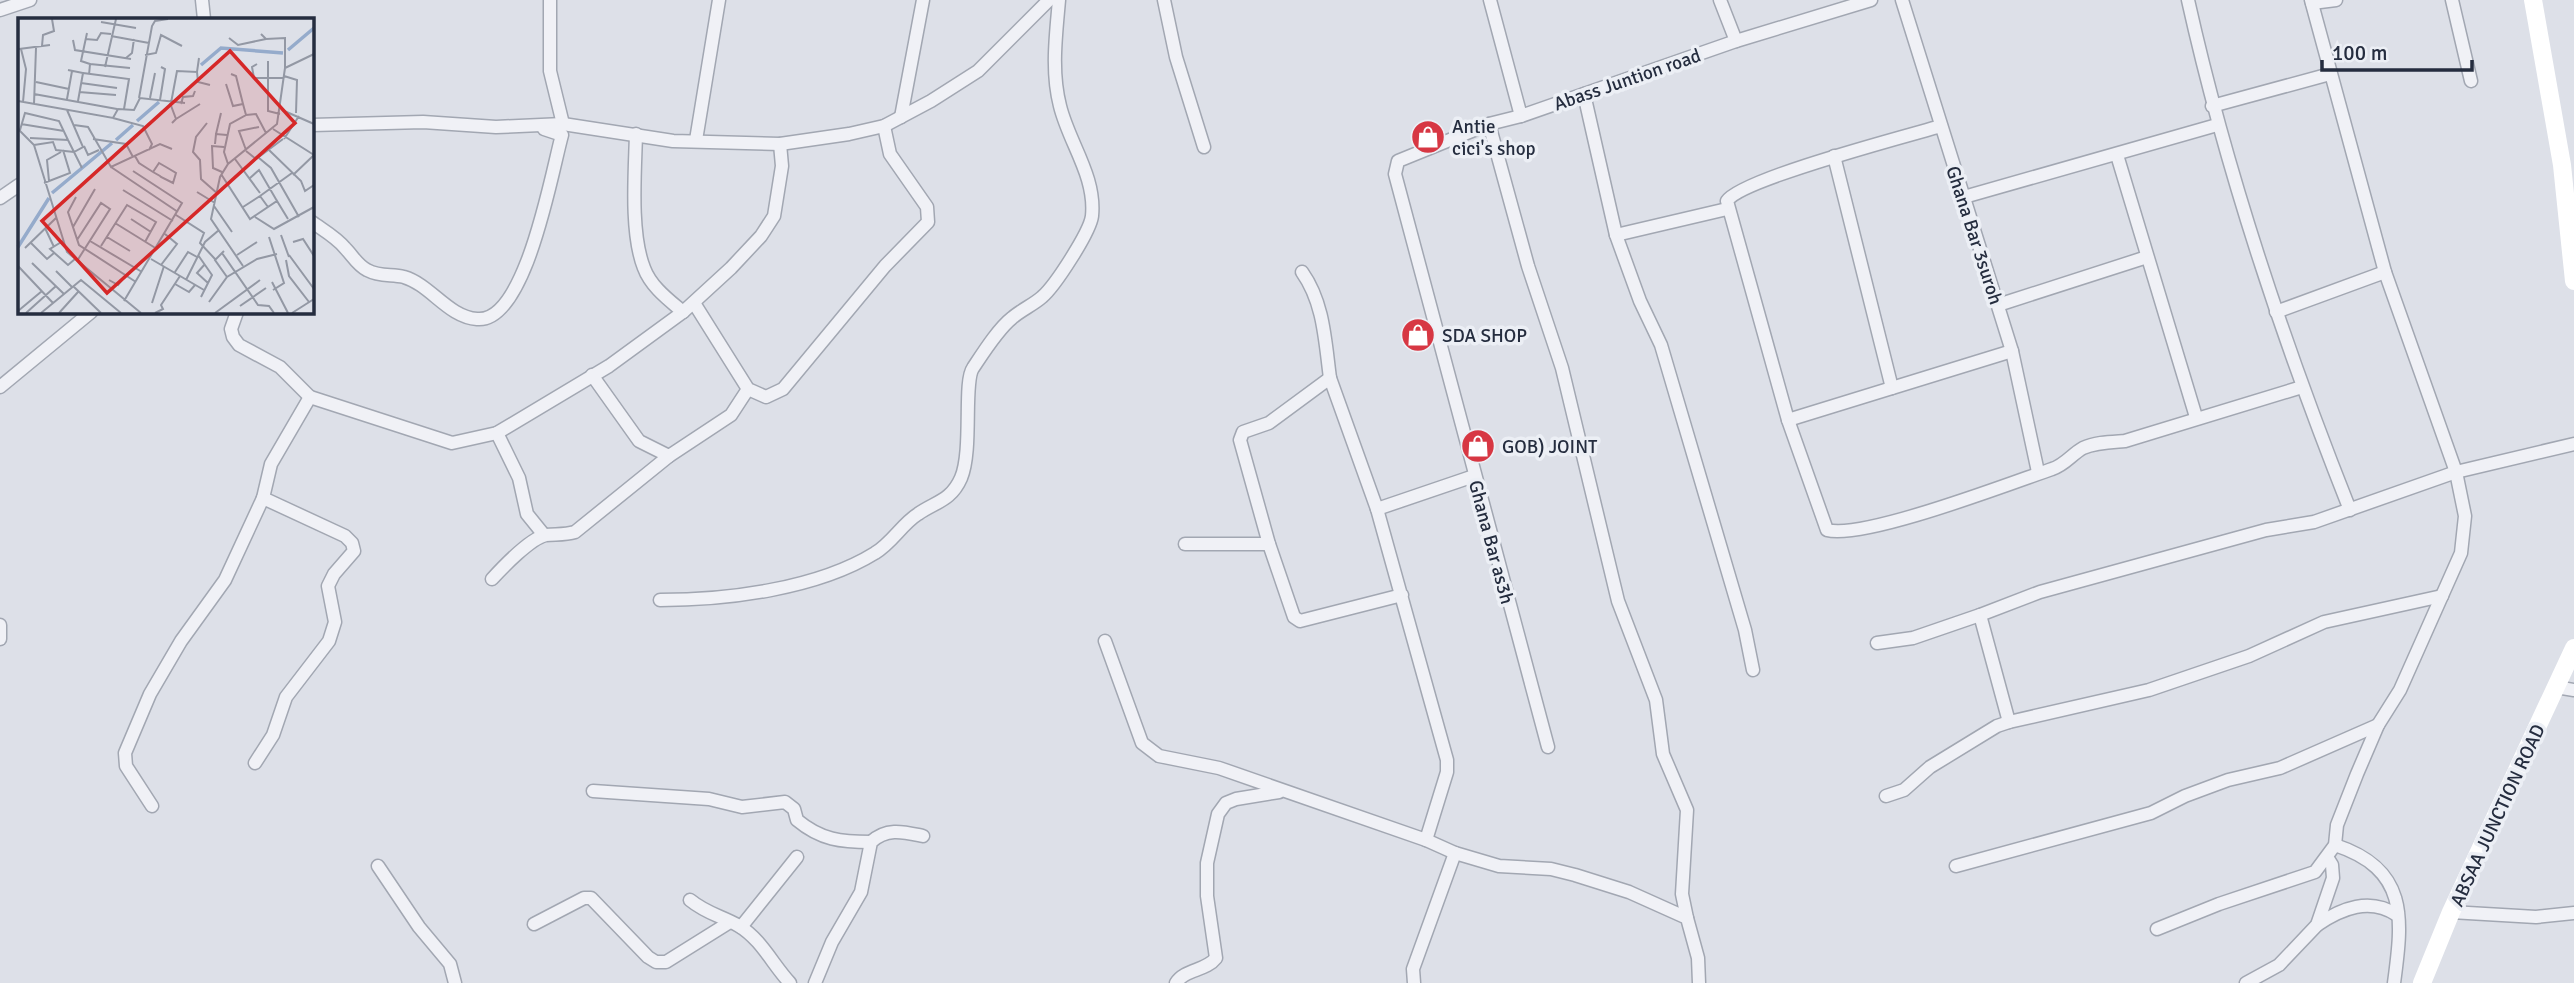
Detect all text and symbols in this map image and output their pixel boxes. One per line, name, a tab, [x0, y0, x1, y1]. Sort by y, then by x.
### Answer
inset map	[18, 18, 313, 313]
scale bar	[2322, 28, 2472, 72]
text: 100 m	[2332, 40, 2387, 66]
street label: Abass Juntion road	[1551, 44, 1704, 116]
place label: Antie cici's shop	[1452, 115, 1536, 161]
shop icon: Antie cici's shop	[1409, 118, 1447, 156]
street label: Ghana Bar 3suroh	[1940, 163, 2008, 308]
shop icon: SDA SHOP	[1399, 316, 1437, 354]
place label: SDA SHOP	[1442, 324, 1527, 348]
shop icon: GOB) JOINT	[1459, 427, 1497, 465]
place label: GOB) JOINT	[1502, 435, 1598, 459]
street label: Ghana Bar as3h	[1463, 478, 1519, 607]
street label: ABSAA JUNCTION ROAD	[2445, 720, 2551, 910]

